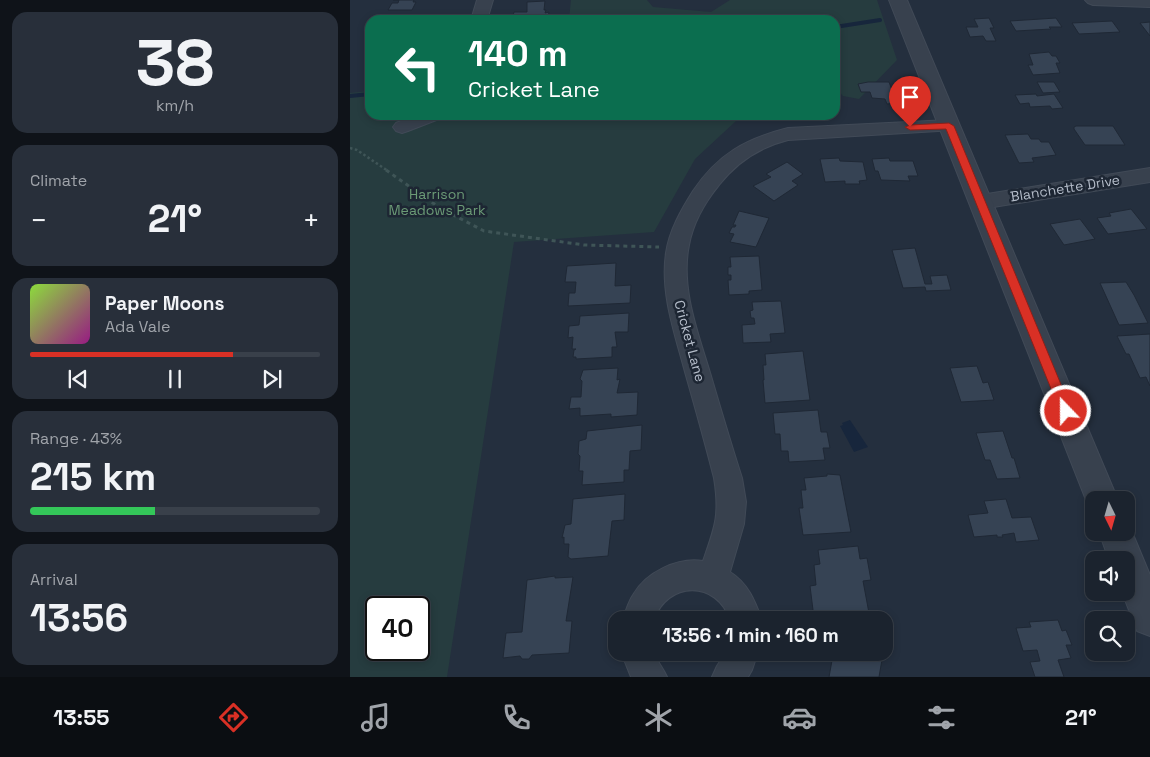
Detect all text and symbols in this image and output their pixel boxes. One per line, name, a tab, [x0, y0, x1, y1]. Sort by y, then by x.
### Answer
text: 38	[136, 21, 214, 104]
text: 140 m	[468, 32, 568, 76]
icon: left	[385, 35, 450, 100]
text: Cricket Lane	[468, 75, 600, 103]
pin	[889, 76, 931, 127]
icon: arrive	[896, 83, 924, 111]
text: km/h	[156, 95, 194, 116]
text: Climate	[30, 170, 87, 191]
street label: Blanchette Drive	[1009, 170, 1121, 206]
park label: Harrison Meadows Park	[388, 185, 486, 219]
text: 21°	[148, 195, 202, 243]
text: −	[30, 202, 47, 238]
text: +	[303, 202, 320, 238]
text: Paper Moons	[105, 291, 224, 316]
street label: Cricket Lane	[670, 298, 710, 384]
text: Ada Vale	[105, 316, 170, 337]
icon: previous	[64, 365, 92, 393]
icon: pause	[161, 365, 189, 393]
icon: next	[258, 365, 286, 393]
position arrow	[1039, 384, 1091, 436]
text: Range · 43%	[30, 428, 122, 449]
text: 215 km	[30, 453, 156, 501]
north arrow	[1085, 491, 1135, 541]
map controls	[1085, 491, 1135, 661]
button: sound	[1085, 551, 1135, 601]
text: Arrival	[30, 569, 78, 590]
text: 13:56	[30, 594, 128, 642]
speed limit sign: 40	[365, 596, 430, 661]
button: search	[1085, 611, 1135, 661]
text: 13:56 · 1 min · 160 m	[662, 623, 839, 648]
icon: directions	[216, 700, 251, 735]
icon: music	[358, 700, 393, 735]
icon: phone	[499, 700, 534, 735]
icon: climate	[641, 700, 676, 735]
icon: car	[782, 700, 817, 735]
icon: filters	[924, 700, 959, 735]
text: 13:55	[53, 703, 110, 731]
text: 21°	[1065, 703, 1097, 731]

